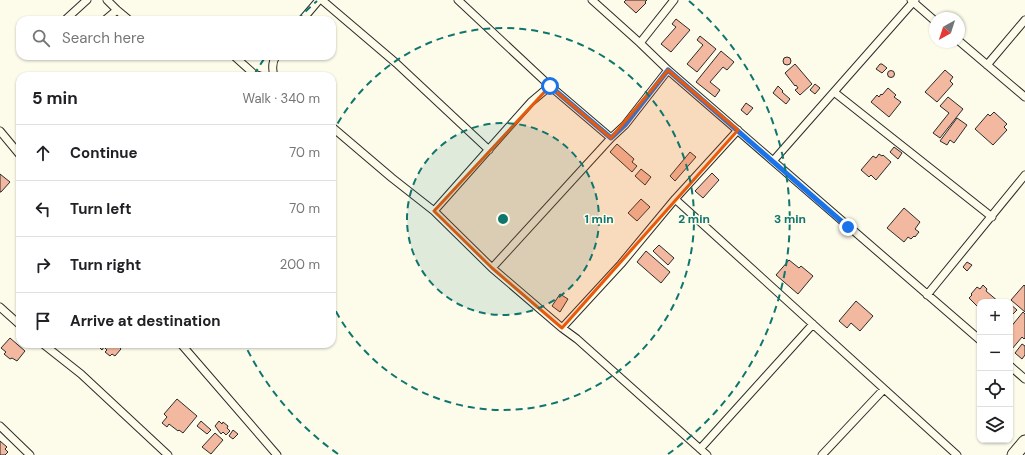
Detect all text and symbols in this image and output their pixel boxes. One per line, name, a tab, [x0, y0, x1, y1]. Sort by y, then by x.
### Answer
north arrow	[929, 12, 965, 48]
search box	[16, 16, 336, 60]
icon: search	[30, 27, 52, 49]
text: Search here	[62, 28, 145, 48]
route start	[541, 77, 559, 95]
text: 5 min	[32, 87, 78, 109]
text: Walk · 340 m	[243, 90, 320, 107]
icon: ahead	[32, 142, 54, 164]
text: Continue	[70, 143, 138, 163]
text: 70 m	[289, 144, 320, 161]
icon: left	[32, 198, 54, 220]
text: Turn left	[70, 199, 131, 219]
text: 70 m	[289, 200, 320, 217]
text: 1 min	[584, 211, 614, 227]
text: 2 min	[678, 211, 710, 227]
text: 3 min	[774, 211, 806, 227]
centre of rings	[496, 212, 510, 226]
route end	[839, 218, 857, 236]
icon: right	[32, 254, 54, 276]
text: Turn right	[70, 255, 141, 275]
text: 200 m	[280, 256, 320, 273]
map controls	[977, 299, 1013, 443]
button: +	[977, 299, 1013, 335]
icon: arrive	[32, 310, 54, 332]
text: Arrive at destination	[70, 311, 221, 331]
button: −	[977, 335, 1013, 371]
button: locate	[977, 371, 1013, 407]
button: layers	[977, 407, 1013, 443]

